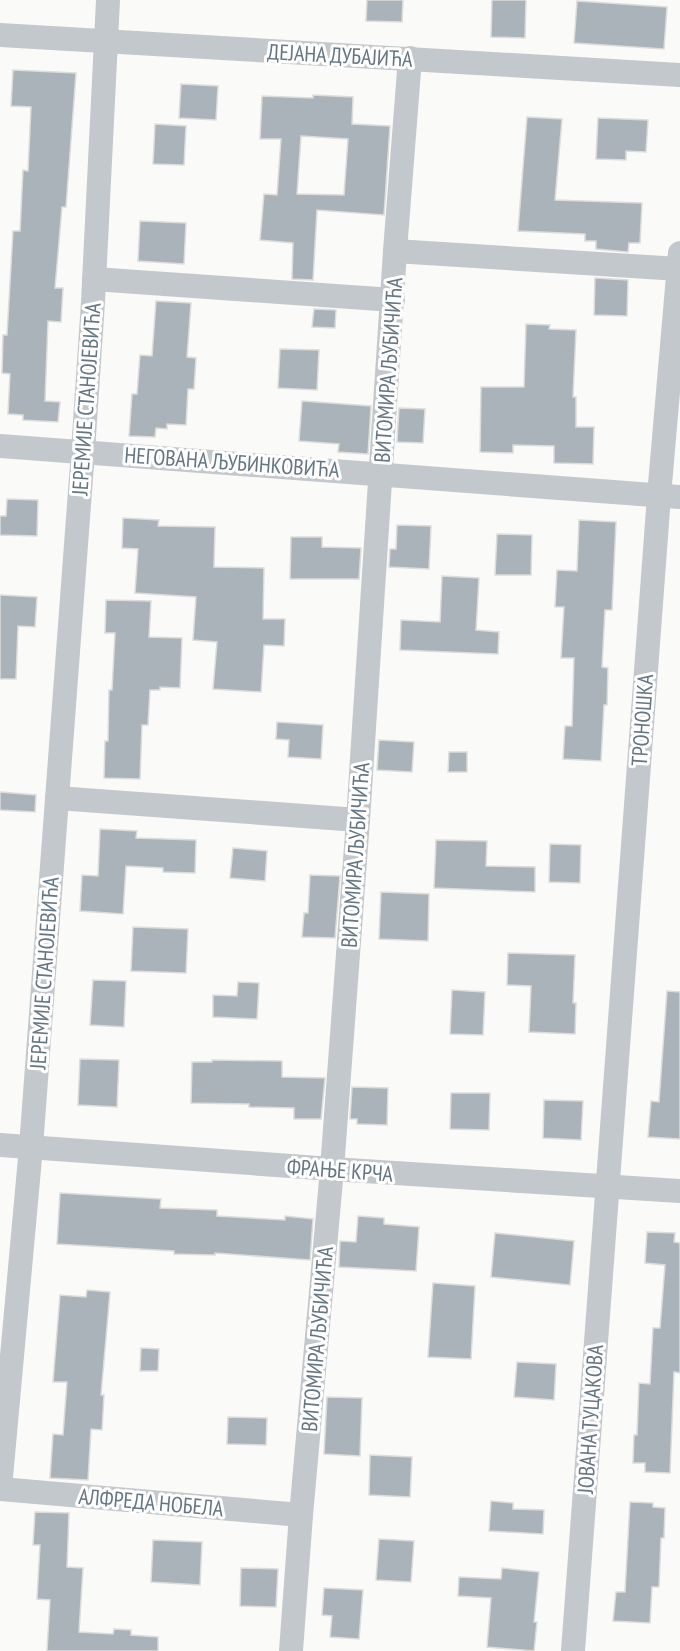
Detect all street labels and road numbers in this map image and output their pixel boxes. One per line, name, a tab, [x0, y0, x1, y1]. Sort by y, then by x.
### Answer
street label: ДЕЈАНА ДУБАЈИЋА	[267, 37, 414, 73]
street label: ВИТОМИРА ЉУБИЧИЋА	[368, 276, 408, 464]
street label: ЈЕРЕМИЈЕ СТАНОЈЕВИЋА	[65, 301, 107, 497]
street label: НЕГОВАНА ЉУБИНКОВИЋА	[124, 441, 341, 484]
street label: ТРОНОШКА	[625, 673, 659, 767]
street label: ВИТОМИРА ЉУБИЧИЋА	[335, 761, 375, 949]
street label: ЈЕРЕМИЈЕ СТАНОЈЕВИЋА	[23, 875, 65, 1071]
street label: ФРАЊЕ КРЧА	[286, 1152, 395, 1188]
street label: ВИТОМИРА ЉУБИЧИЋА	[295, 1245, 339, 1433]
street label: ЈОВАНА ТУЦАКОВА	[571, 1343, 609, 1495]
street label: АЛФРЕДА НОБЕЛА	[77, 1482, 225, 1522]

